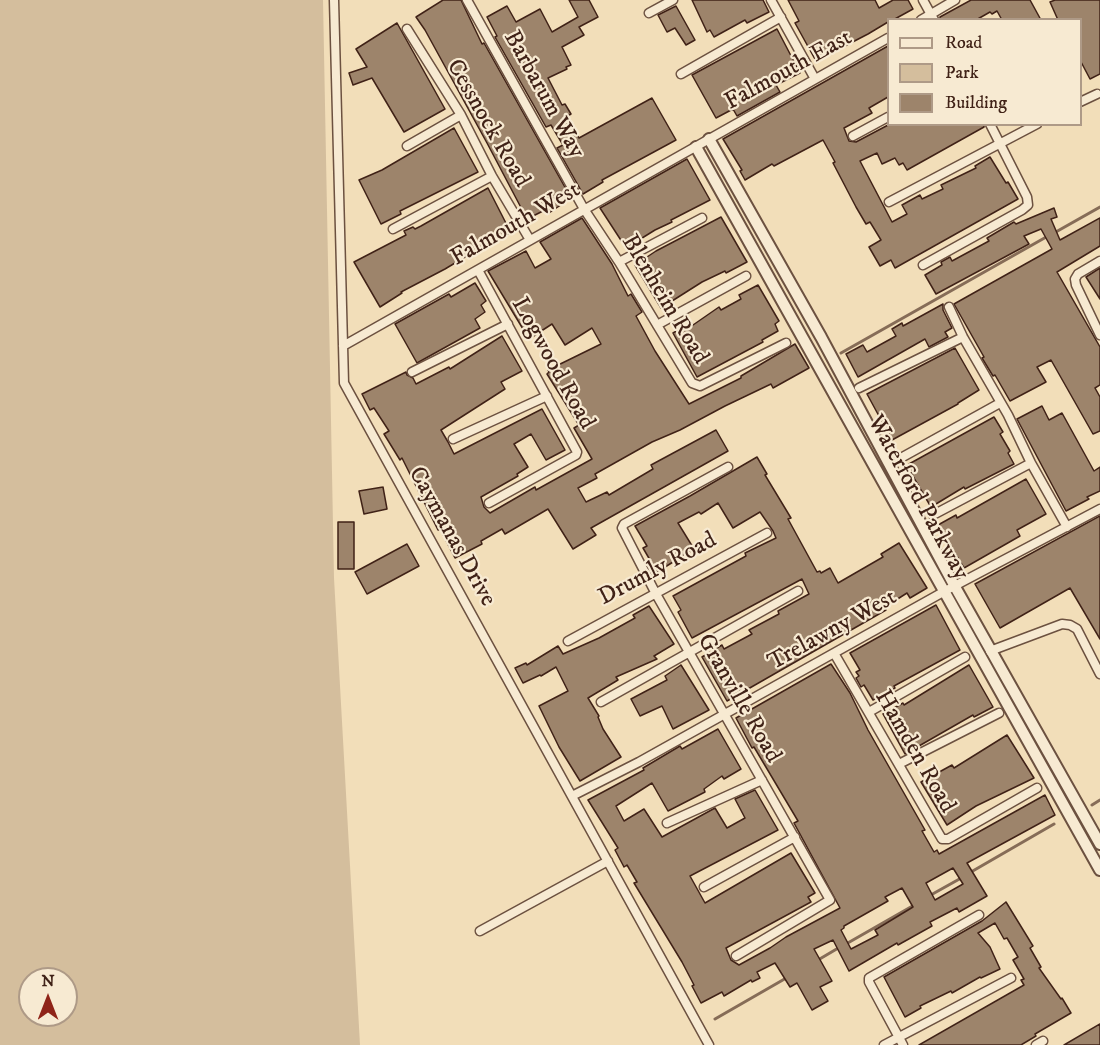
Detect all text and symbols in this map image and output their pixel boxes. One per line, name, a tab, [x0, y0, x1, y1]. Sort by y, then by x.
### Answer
legend	[887, 18, 1082, 126]
street label: Falmouth East	[720, 24, 858, 118]
street label: Barbarum Way	[496, 26, 590, 164]
text: Road	[945, 32, 982, 54]
street label: Cessnock Road	[439, 55, 535, 193]
text: Park	[945, 62, 979, 84]
text: Building	[945, 92, 1007, 114]
street label: Falmouth West	[446, 176, 586, 274]
street label: Blenheim Road	[614, 230, 714, 370]
street label: Logwood Road	[504, 293, 600, 435]
street label: Waterford Parkway	[860, 411, 974, 585]
street label: Caymanas Drive	[401, 462, 501, 612]
street label: Drumly Road	[594, 527, 722, 613]
street label: Trelawny West	[764, 584, 902, 678]
street label: Granville Road	[689, 629, 787, 769]
street label: Hamden Road	[867, 685, 961, 819]
north arrow	[18, 967, 78, 1027]
text: N	[41, 971, 55, 991]

